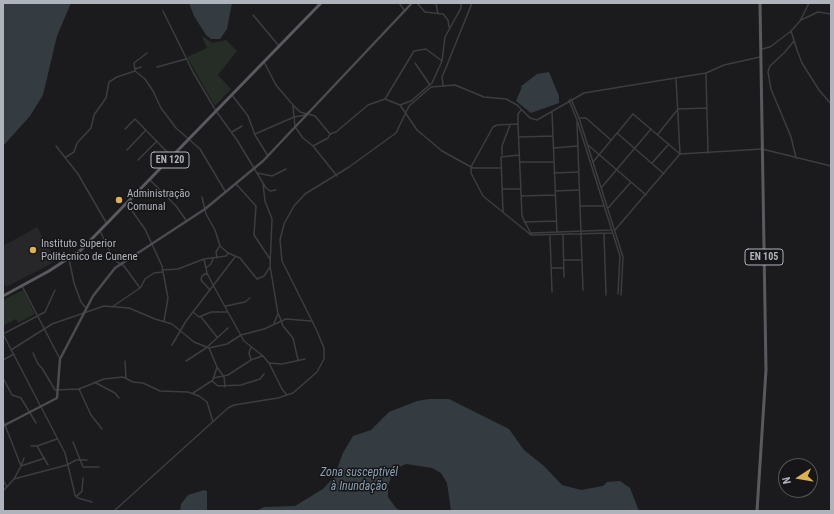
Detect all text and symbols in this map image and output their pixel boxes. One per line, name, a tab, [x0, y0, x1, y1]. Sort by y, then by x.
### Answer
road number: EN 120	[151, 152, 189, 168]
place label: Administração Comunal	[127, 187, 190, 213]
marker: Administração Comunal	[114, 195, 124, 205]
place label: Instituto Superior Politécnico de Cunene	[41, 237, 138, 263]
marker: Instituto Superior Politécnico de Cunene	[28, 245, 38, 255]
road number: EN 105	[745, 249, 783, 265]
north arrow	[778, 458, 818, 498]
water label: Zona susceptivél à Inundação	[320, 466, 398, 494]
text: N	[780, 476, 794, 485]

